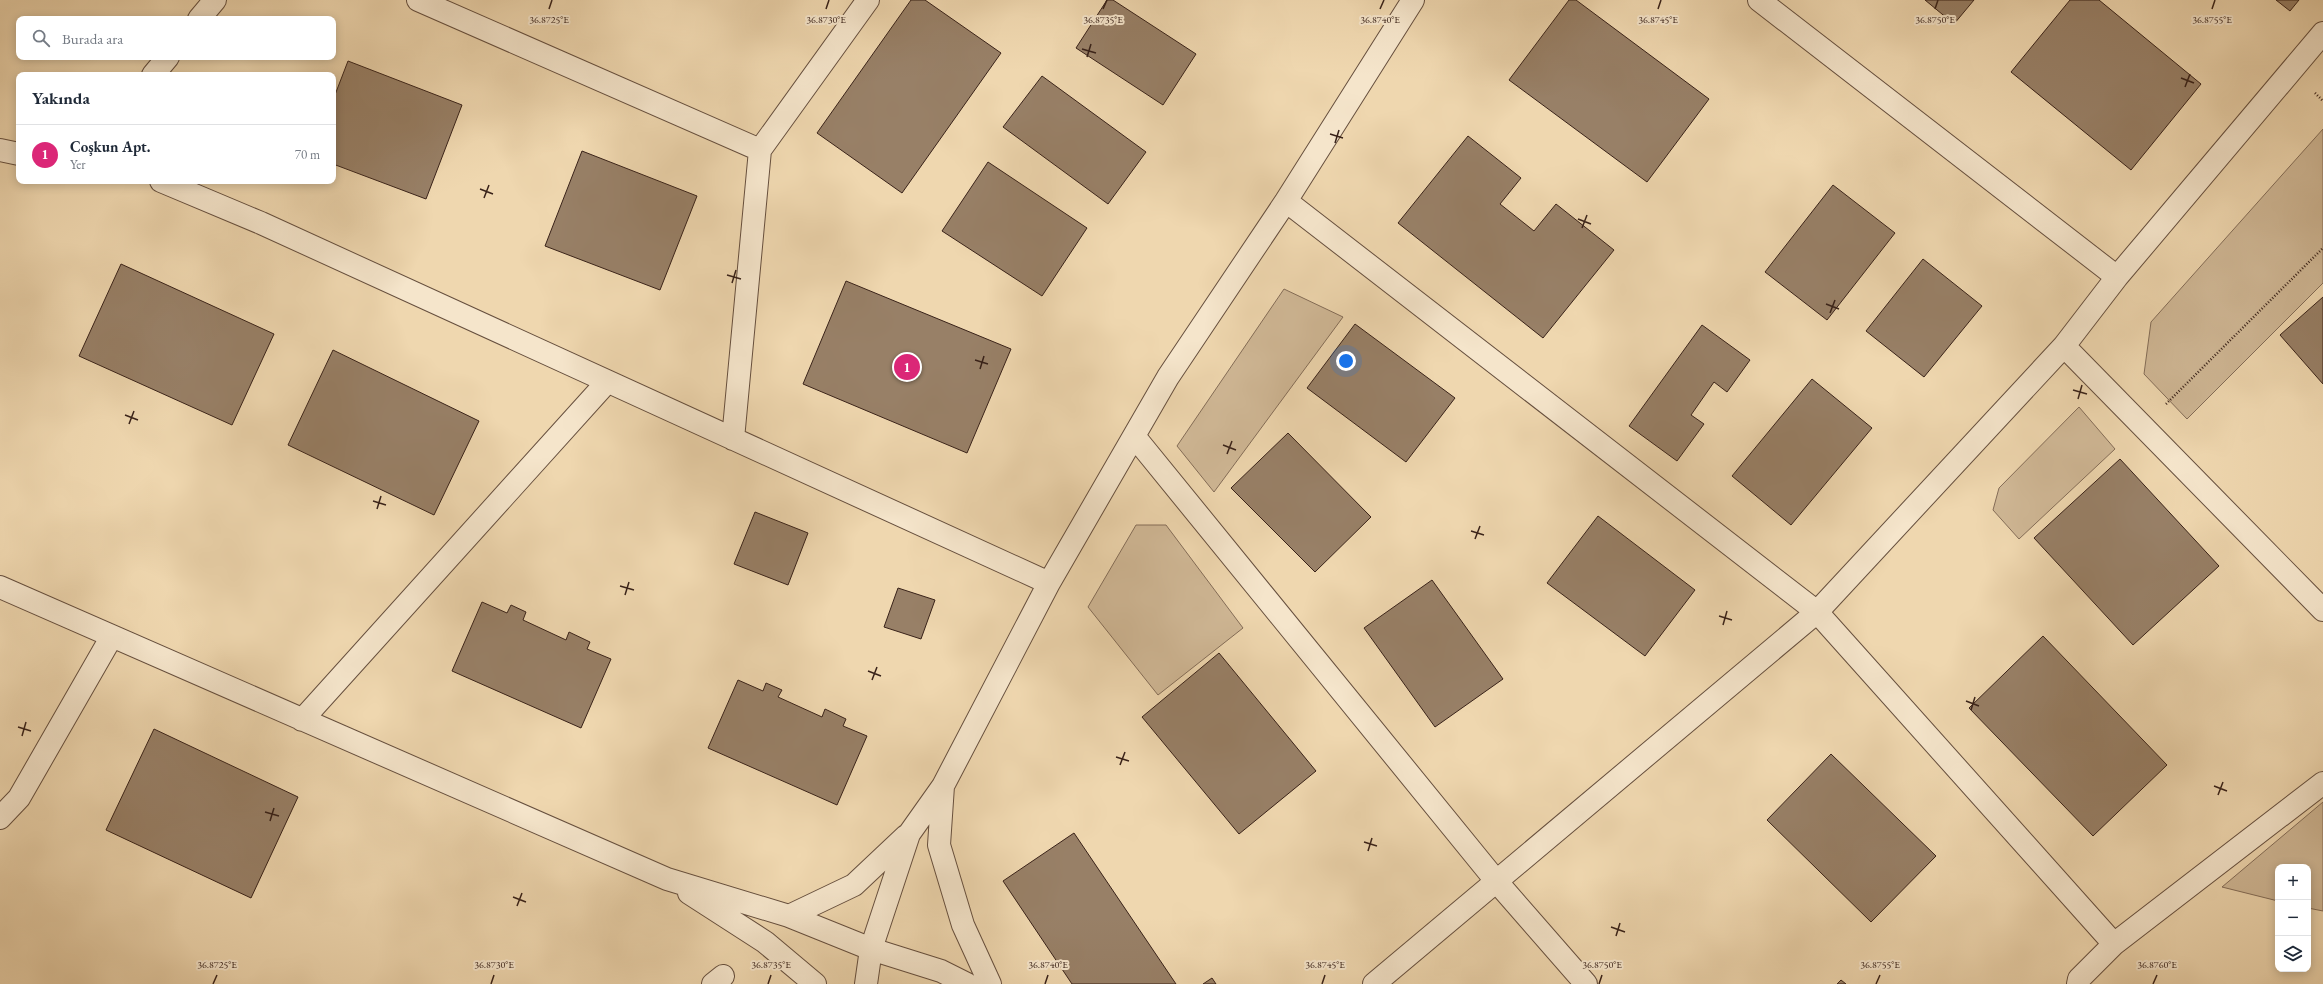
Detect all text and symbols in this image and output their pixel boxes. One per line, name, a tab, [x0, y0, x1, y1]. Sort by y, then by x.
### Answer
text: 36.8725°E	[529, 13, 569, 26]
text: 36.8730°E	[806, 13, 846, 26]
text: 36.8735°E	[1083, 13, 1123, 26]
text: 36.8740°E	[1360, 13, 1400, 26]
text: 36.8745°E	[1638, 13, 1678, 26]
text: 36.8750°E	[1915, 13, 1955, 26]
text: 36.8755°E	[2192, 13, 2232, 26]
search box	[16, 16, 336, 60]
icon: search	[30, 27, 52, 49]
text: Burada ara	[62, 29, 123, 48]
text: Yakında	[32, 87, 90, 109]
text: Coşkun Apt.	[70, 137, 150, 156]
text: 1	[42, 146, 48, 163]
text: 70 m	[295, 146, 320, 163]
text: Yer	[70, 156, 86, 173]
your location	[1336, 351, 1356, 371]
pin: 1	[894, 352, 920, 382]
map controls	[2275, 864, 2311, 972]
button: +	[2275, 864, 2311, 900]
button: −	[2275, 900, 2311, 936]
button: layers	[2275, 936, 2311, 972]
text: 36.8725°E	[197, 958, 237, 971]
text: 36.8730°E	[474, 958, 514, 971]
text: 36.8735°E	[751, 958, 791, 971]
text: 36.8740°E	[1028, 958, 1068, 971]
text: 36.8745°E	[1305, 958, 1345, 971]
text: 36.8750°E	[1582, 958, 1622, 971]
text: 36.8755°E	[1860, 958, 1900, 971]
text: 36.8760°E	[2137, 958, 2177, 971]

